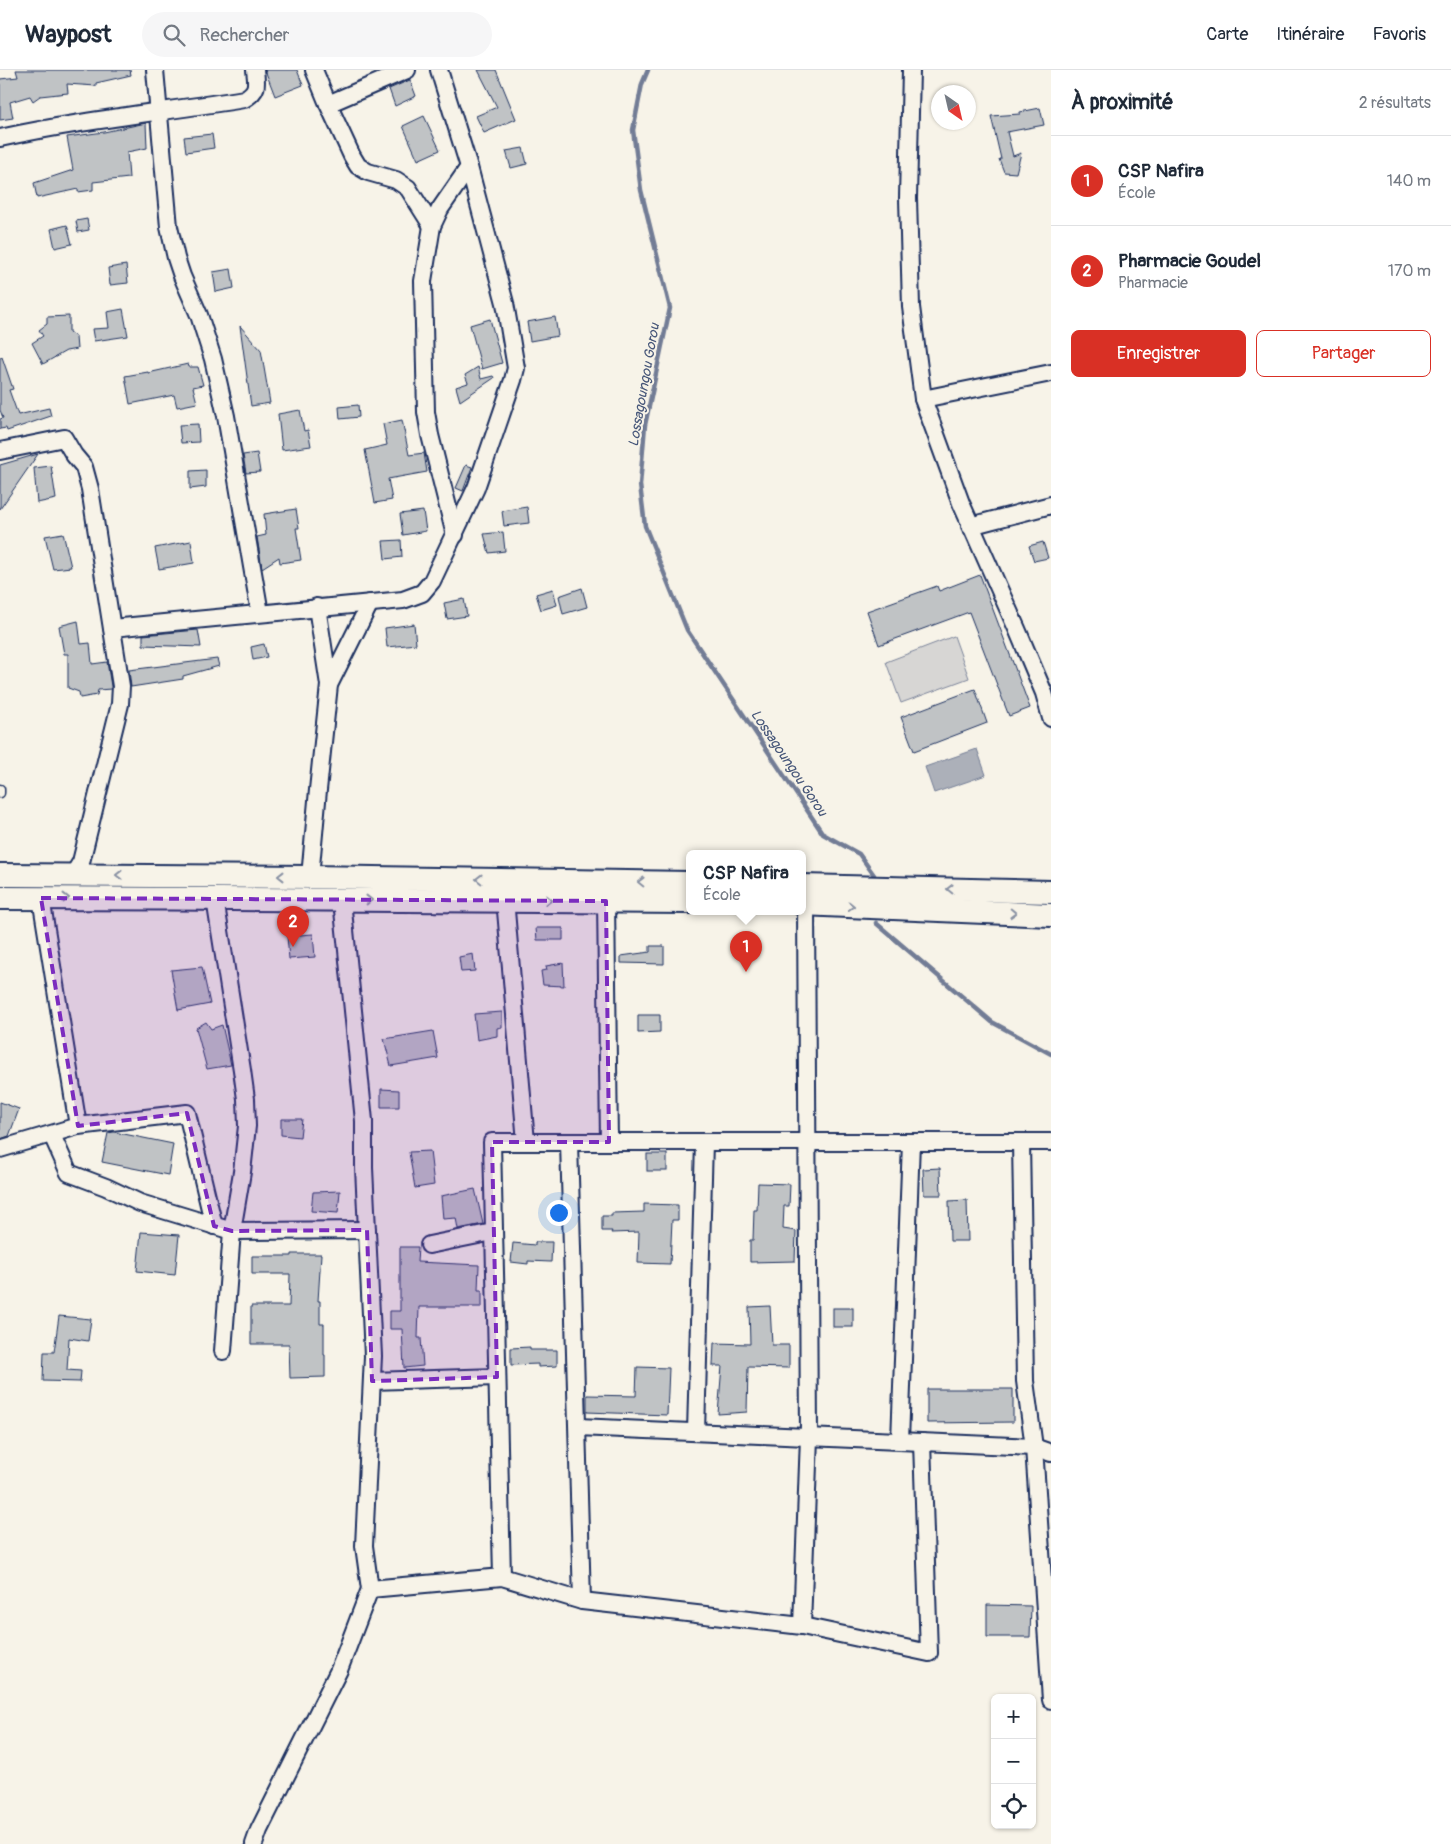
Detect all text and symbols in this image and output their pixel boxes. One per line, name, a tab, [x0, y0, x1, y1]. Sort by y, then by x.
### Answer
search box	[142, 12, 492, 57]
text: Waypost	[25, 20, 112, 49]
icon: search	[160, 21, 188, 49]
text: Rechercher	[200, 23, 289, 47]
text: Carte	[1206, 23, 1248, 46]
text: Itinéraire	[1276, 23, 1344, 46]
text: Favoris	[1372, 23, 1426, 46]
north arrow	[931, 85, 976, 130]
text: À proximité	[1071, 89, 1174, 116]
text: 2 résultats	[1359, 93, 1431, 113]
text: CSP Nafira	[1118, 159, 1204, 183]
text: 1	[1084, 171, 1090, 191]
text: 140 m	[1387, 171, 1431, 191]
text: École	[1118, 183, 1155, 203]
text: Pharmacie Goudel	[1118, 249, 1261, 273]
text: 2	[1083, 261, 1091, 281]
text: 170 m	[1388, 261, 1431, 281]
text: Pharmacie	[1118, 273, 1188, 293]
water label: Lossagoungou Gorou	[625, 321, 663, 448]
button: Enregistrer	[1071, 330, 1246, 377]
button: Partager	[1256, 330, 1431, 377]
water label: Lossagoungou Gorou	[747, 707, 831, 820]
popup	[686, 850, 806, 915]
text: CSP Nafira	[703, 861, 789, 885]
one-way arrow	[114, 870, 122, 881]
one-way arrow	[277, 871, 284, 881]
one-way arrow	[474, 874, 482, 884]
one-way arrow	[637, 876, 645, 887]
one-way arrow	[946, 884, 954, 895]
text: École	[703, 885, 740, 905]
one-way arrow	[62, 893, 70, 903]
one-way arrow	[365, 895, 373, 905]
one-way arrow	[545, 895, 553, 905]
one-way arrow	[847, 901, 855, 912]
pin: 2	[277, 906, 309, 947]
one-way arrow	[1010, 908, 1018, 919]
pin: 1	[730, 931, 762, 972]
your location	[546, 1200, 572, 1226]
map controls	[991, 1694, 1036, 1829]
button: +	[991, 1694, 1036, 1739]
button: −	[991, 1739, 1036, 1784]
button: locate	[991, 1784, 1036, 1829]

